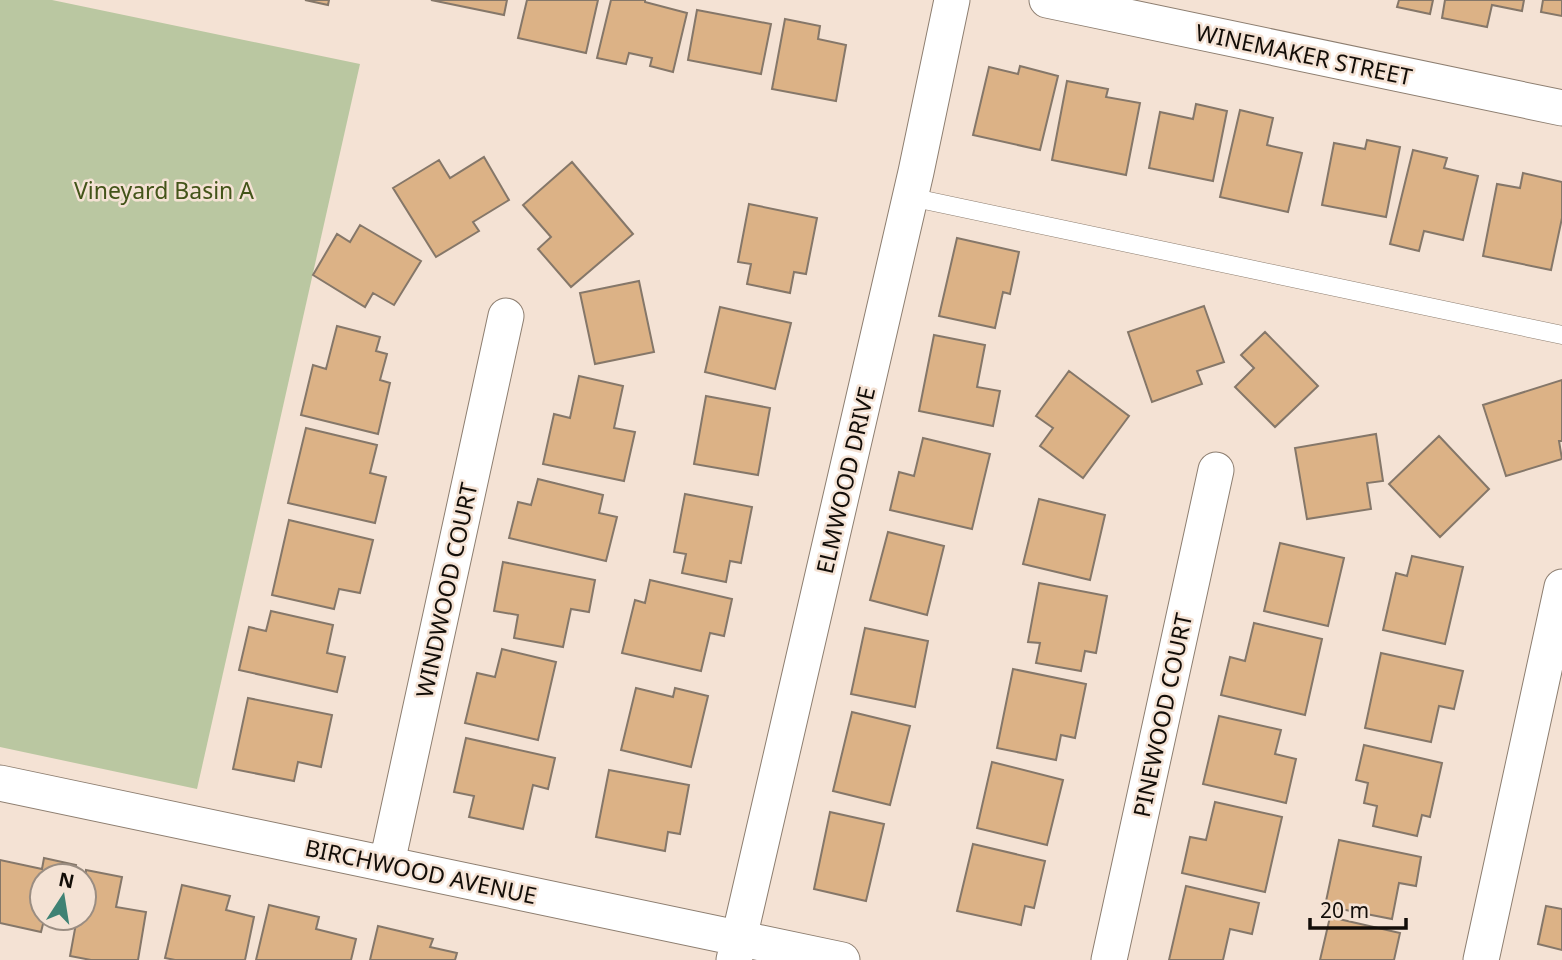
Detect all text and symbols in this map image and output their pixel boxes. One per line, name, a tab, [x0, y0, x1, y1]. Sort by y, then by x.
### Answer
street label: WINEMAKER STREET	[1193, 15, 1415, 93]
park label: Vineyard Basin A	[74, 174, 254, 206]
street label: ELMWOOD DRIVE	[808, 383, 882, 577]
street label: WINDWOOD COURT	[408, 479, 484, 700]
street label: PINEWOOD COURT	[1125, 610, 1199, 820]
street label: BIRCHWOOD AVENUE	[302, 831, 540, 911]
north arrow	[28, 862, 98, 932]
text: N	[56, 866, 77, 895]
scale bar	[1310, 886, 1406, 930]
text: 20 m	[1320, 896, 1369, 924]

